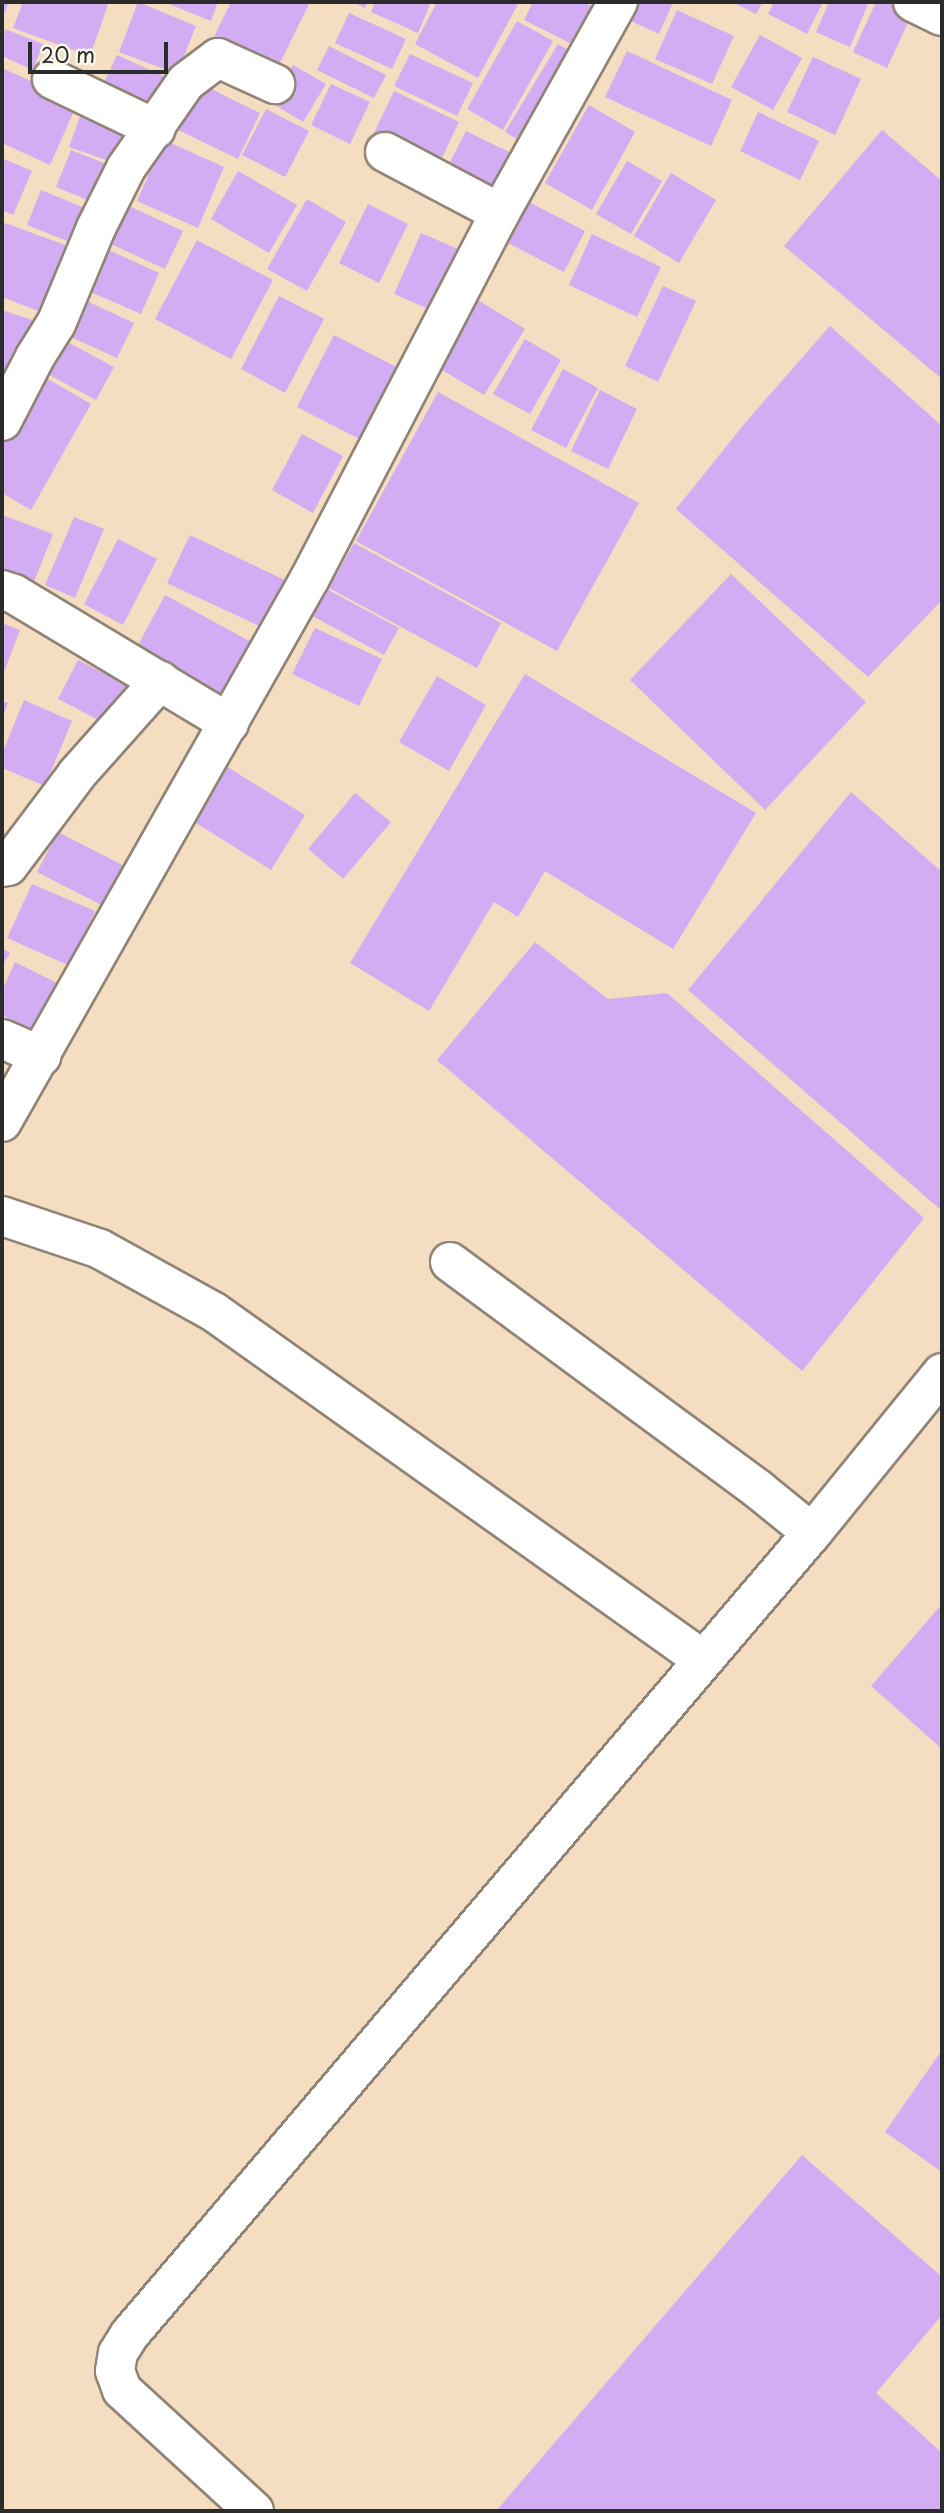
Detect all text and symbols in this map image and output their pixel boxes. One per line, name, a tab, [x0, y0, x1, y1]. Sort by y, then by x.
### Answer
scale bar	[32, 28, 172, 72]
text: 20 m	[41, 38, 95, 70]

